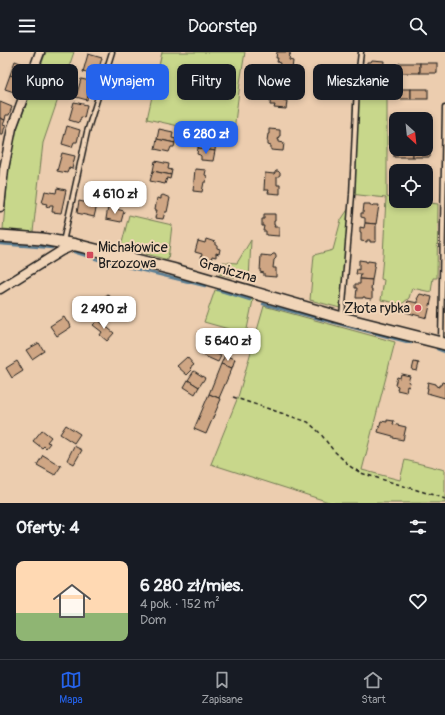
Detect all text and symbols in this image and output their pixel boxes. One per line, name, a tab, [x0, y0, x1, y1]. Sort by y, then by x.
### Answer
icon: menu	[16, 15, 38, 37]
text: Doorstep	[188, 15, 257, 38]
icon: search	[407, 15, 429, 37]
chip: Kupno	[12, 64, 78, 100]
chip: Wynajem	[86, 64, 169, 100]
chip: Filtry	[177, 64, 236, 100]
chip: Nowe	[244, 64, 305, 100]
chip: Mieszkanie	[313, 64, 403, 100]
north arrow	[389, 112, 433, 156]
map controls	[389, 112, 433, 208]
pin: 6 280 zł	[165, 121, 247, 155]
text: 6 280 zł	[183, 126, 229, 142]
button: locate	[389, 164, 433, 208]
pin: 4 610 zł	[74, 181, 156, 215]
text: 4 610 zł	[93, 186, 137, 202]
place label: Michałowice Brzozowa	[98, 239, 168, 272]
marker: Michałowice Brzozowa	[85, 250, 95, 260]
street label: Graniczna	[197, 254, 259, 287]
pin: 2 490 zł	[63, 296, 145, 330]
place label: Złota rybka	[344, 300, 410, 317]
text: 2 490 zł	[81, 301, 127, 317]
marker: Złota rybka	[413, 303, 423, 313]
pin: 5 640 zł	[187, 328, 269, 362]
text: 5 640 zł	[205, 333, 251, 349]
icon: filters	[407, 516, 429, 538]
text: Oferty: 4	[16, 517, 79, 538]
text: 6 280 zł/mies.	[140, 575, 244, 596]
icon: home	[48, 577, 96, 625]
icon: heart	[407, 590, 429, 612]
text: 4 pok. · 152 m²	[140, 596, 220, 612]
text: Dom	[140, 612, 166, 628]
tab: Mapa	[59, 669, 83, 706]
tab: Zapisane	[201, 669, 243, 706]
tab: Start	[361, 669, 386, 706]

